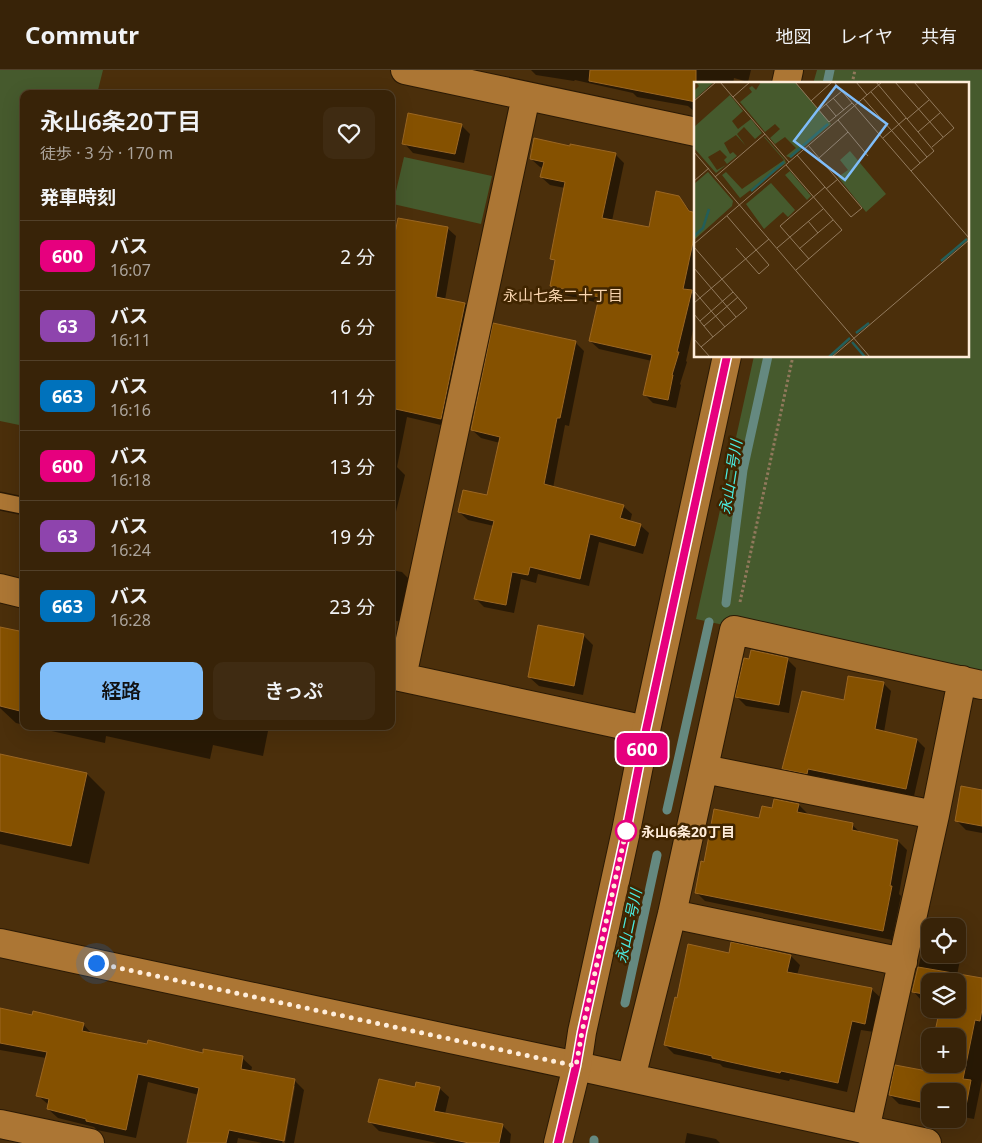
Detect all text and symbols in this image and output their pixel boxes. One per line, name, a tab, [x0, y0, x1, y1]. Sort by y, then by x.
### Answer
text: Commutr	[25, 18, 139, 51]
text: 地図	[776, 24, 812, 48]
text: レイヤ	[840, 24, 893, 48]
text: 共有	[921, 24, 957, 48]
inset map	[694, 82, 970, 358]
text: 永山6条20丁目	[40, 104, 201, 137]
button: heart	[323, 107, 375, 159]
text: 徒歩 · 3 分 · 170 m	[40, 142, 173, 164]
text: 発車時刻	[40, 184, 116, 210]
text: バス	[110, 233, 148, 259]
text: 600	[52, 244, 83, 268]
text: 2 分	[340, 244, 375, 270]
text: 16:07	[110, 259, 151, 281]
district label: 永山七条二十丁目	[503, 285, 623, 305]
text: バス	[110, 303, 148, 329]
text: 63	[57, 314, 78, 338]
text: 6 分	[340, 314, 375, 340]
text: 16:11	[110, 329, 151, 351]
text: バス	[110, 373, 148, 399]
text: 663	[52, 384, 83, 408]
text: 11 分	[329, 384, 375, 410]
text: 16:16	[110, 399, 151, 421]
water label: 永山二号川	[714, 436, 746, 516]
text: バス	[110, 443, 148, 469]
text: 600	[52, 454, 83, 478]
text: 13 分	[329, 454, 375, 480]
text: 16:18	[110, 469, 151, 491]
text: バス	[110, 513, 148, 539]
text: 63	[57, 524, 78, 548]
text: 19 分	[329, 524, 375, 550]
text: 16:24	[110, 539, 151, 561]
text: バス	[110, 583, 148, 609]
text: 663	[52, 594, 83, 618]
text: 23 分	[329, 594, 375, 620]
text: 16:28	[110, 609, 151, 631]
button: 経路	[40, 662, 203, 720]
button: きっぷ	[213, 662, 375, 720]
line badge: 600	[613, 733, 671, 765]
text: 600	[627, 737, 657, 761]
marker: 永山6条20丁目	[615, 820, 637, 842]
place label: 永山6条20丁目	[641, 822, 735, 841]
water label: 永山二号川	[610, 885, 646, 965]
map controls	[921, 918, 966, 1128]
button: locate	[921, 918, 966, 963]
your location	[84, 951, 109, 976]
button: layers	[921, 973, 966, 1018]
button: +	[921, 1028, 966, 1073]
button: −	[921, 1083, 966, 1128]

